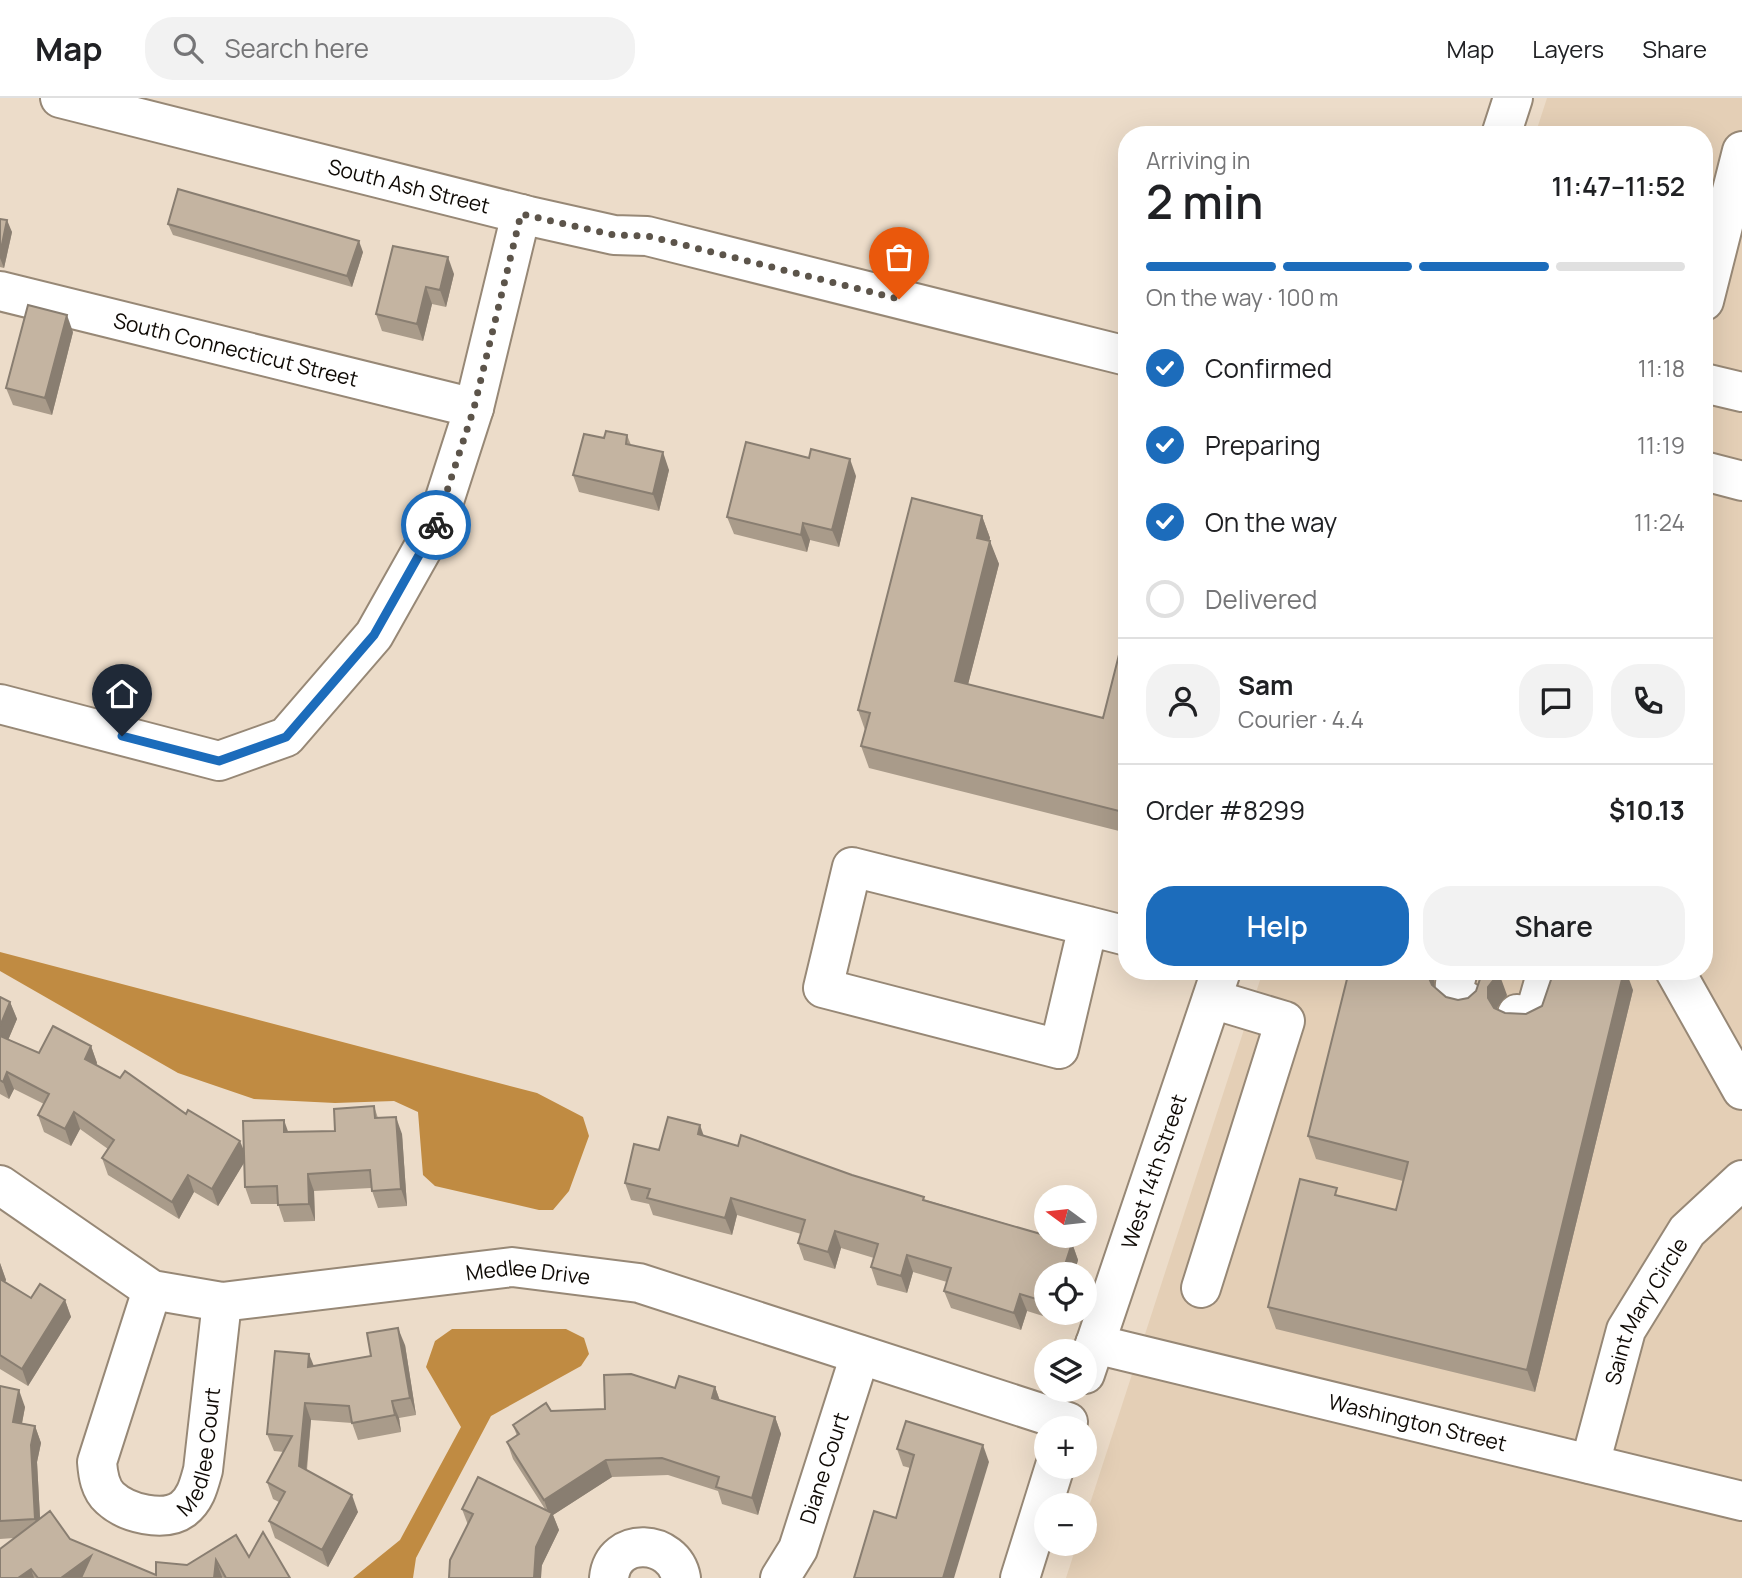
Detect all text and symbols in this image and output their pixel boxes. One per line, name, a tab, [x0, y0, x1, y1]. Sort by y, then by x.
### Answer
search box	[145, 17, 635, 80]
text: Map	[35, 26, 103, 71]
icon: search	[169, 29, 207, 67]
text: Search here	[225, 30, 369, 66]
text: Map	[1447, 32, 1494, 65]
text: Layers	[1532, 32, 1604, 65]
text: Share	[1642, 32, 1707, 65]
text: Arriving in	[1146, 144, 1251, 176]
street label: South Ash Street	[325, 152, 493, 220]
text: 11:47–11:52	[1551, 168, 1685, 204]
text: 2 min	[1146, 170, 1263, 233]
pin	[869, 227, 929, 299]
icon: bag	[880, 238, 918, 276]
text: On the way · 100 m	[1146, 281, 1339, 313]
street label: South Connecticut Street	[111, 306, 361, 393]
icon: check	[1146, 349, 1184, 387]
text: Confirmed	[1205, 350, 1332, 386]
text: 11:18	[1638, 352, 1685, 384]
icon: check	[1146, 426, 1184, 464]
text: Preparing	[1205, 427, 1321, 463]
text: 11:19	[1637, 429, 1685, 461]
courier	[401, 490, 471, 560]
icon: check	[1146, 503, 1184, 541]
text: On the way	[1205, 504, 1337, 540]
icon: bike	[417, 506, 455, 544]
text: 11:24	[1634, 506, 1685, 538]
text: Delivered	[1205, 581, 1317, 617]
pin	[92, 664, 152, 736]
button: person	[1146, 664, 1220, 738]
button: chat	[1519, 664, 1593, 738]
button: phone	[1611, 664, 1685, 738]
text: Sam	[1238, 667, 1293, 703]
icon: home	[103, 675, 141, 713]
text: Courier · 4.4	[1238, 703, 1364, 735]
text: Order #8299	[1146, 792, 1305, 828]
text: $10.13	[1609, 792, 1685, 828]
button: Help	[1146, 886, 1409, 966]
button: Share	[1423, 886, 1685, 966]
street label: West 14th Street	[1114, 1090, 1193, 1252]
north arrow	[1034, 1185, 1097, 1248]
map controls	[1034, 1185, 1097, 1556]
street label: Saint Mary Circle	[1598, 1232, 1694, 1388]
street label: Medlee Drive	[464, 1253, 592, 1291]
button: locate	[1034, 1262, 1097, 1325]
button: layers	[1034, 1339, 1097, 1402]
street label: Medlee Court	[170, 1386, 226, 1522]
street label: Washington Street	[1326, 1387, 1510, 1457]
street label: Diane Court	[793, 1409, 855, 1527]
button: +	[1034, 1416, 1097, 1479]
button: −	[1034, 1493, 1097, 1556]

